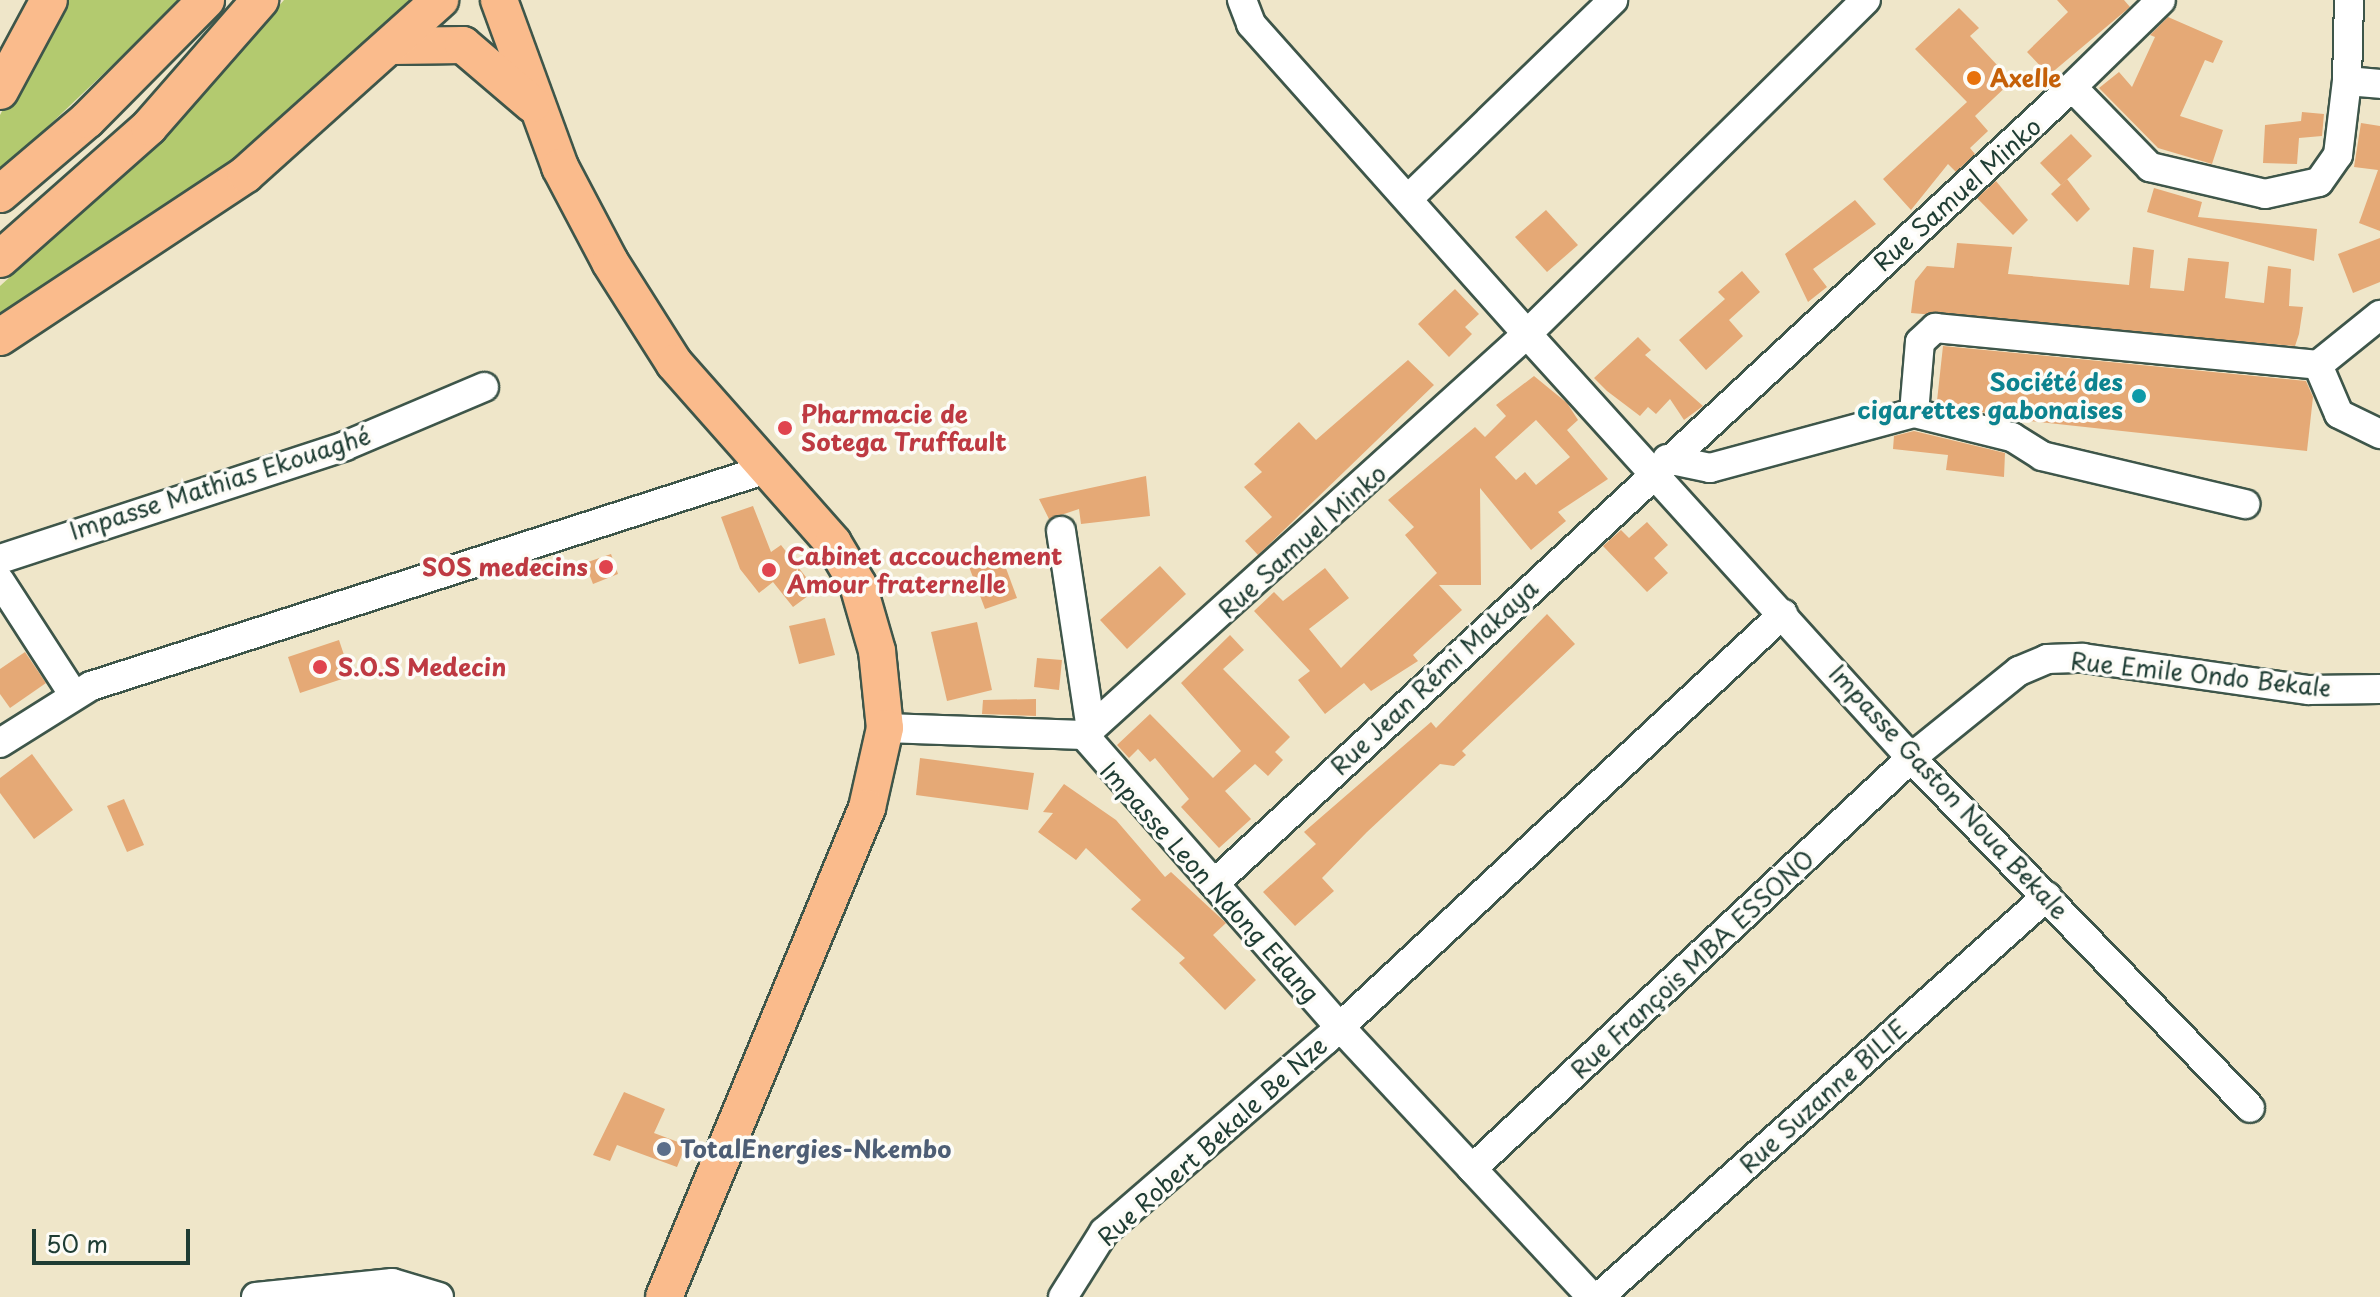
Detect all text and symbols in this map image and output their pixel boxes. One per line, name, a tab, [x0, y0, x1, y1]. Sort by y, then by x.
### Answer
place label: Axelle	[1990, 64, 2061, 92]
marker: Axelle	[1965, 69, 1983, 87]
street label: Rue Samuel Minko	[1866, 110, 2048, 278]
place label: Société des cigarettes gabonaises	[1856, 368, 2123, 424]
marker: Société des cigarettes gabonaises	[2130, 387, 2148, 405]
place label: Pharmacie de Sotega Truffault	[801, 400, 1005, 456]
marker: Pharmacie de Sotega Truffault	[776, 419, 794, 437]
street label: Impasse Mathias Ekouaghé	[66, 421, 374, 545]
street label: Rue Samuel Minko	[1211, 457, 1393, 625]
place label: Cabinet accouchement Amour fraternelle	[787, 542, 1064, 598]
place label: SOS medecins	[420, 553, 588, 581]
marker: SOS medecins	[595, 556, 617, 578]
marker: Cabinet accouchement Amour fraternelle	[758, 559, 780, 581]
street label: Rue Jean Rémi Makaya	[1323, 573, 1545, 781]
street label: Rue Emile Ondo Bekale	[2066, 646, 2336, 702]
place label: S.O.S Medecin	[338, 653, 506, 681]
marker: S.O.S Medecin	[309, 656, 331, 678]
street label: Impasse Gaston Noua Bekale	[1823, 659, 2075, 925]
street label: Impasse Leon Ndong Edang	[1094, 756, 1326, 1008]
street label: Rue François MBA ESSONO	[1564, 843, 1820, 1085]
street label: Rue Suzanne BILIE	[1732, 1012, 1914, 1180]
street label: Rue Robert Bekale Be Nze	[1091, 1030, 1333, 1252]
place label: TotalEnergies-Nkembo	[680, 1135, 951, 1163]
marker: TotalEnergies-Nkembo	[655, 1140, 673, 1158]
scale bar	[36, 1213, 194, 1263]
text: 50 m	[46, 1225, 108, 1261]

